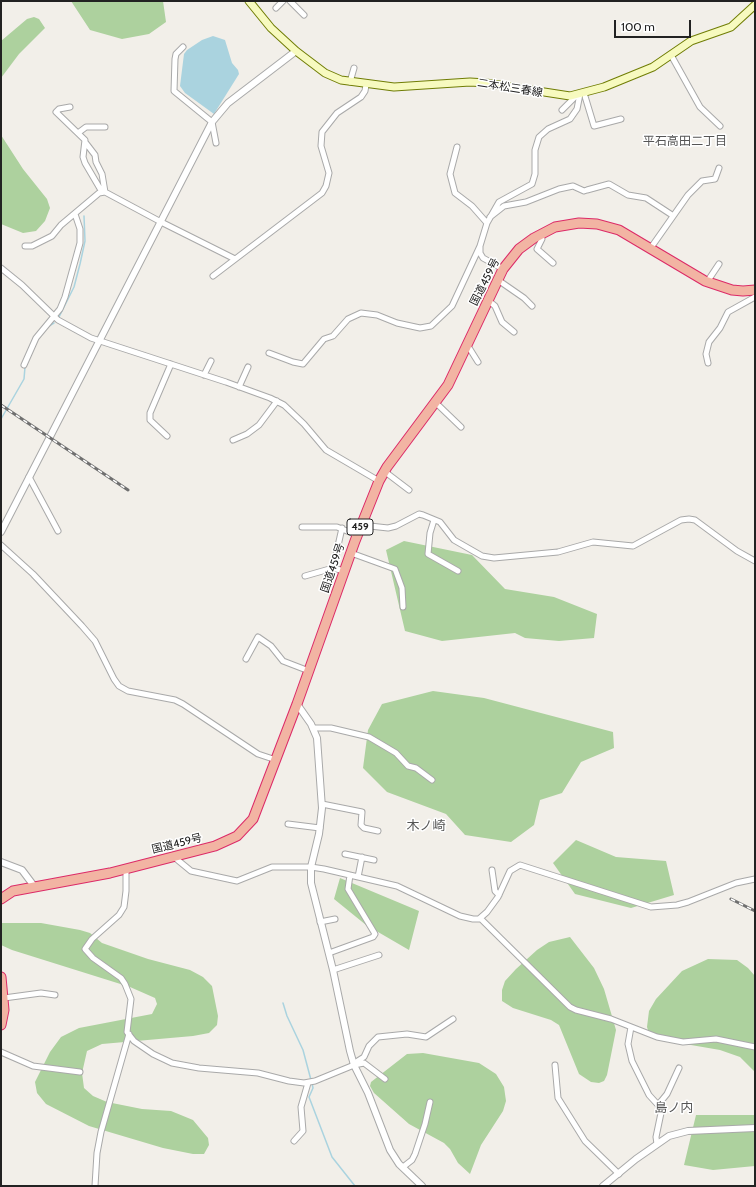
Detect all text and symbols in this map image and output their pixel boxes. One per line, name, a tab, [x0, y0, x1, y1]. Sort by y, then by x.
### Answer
scale bar	[616, 12, 693, 38]
text: 100 m	[621, 19, 655, 34]
street label: 二本松三春線	[476, 76, 544, 100]
district label: 平石高田二丁目	[643, 134, 727, 148]
street label: 国道459号	[467, 256, 503, 308]
road number: 459	[347, 519, 373, 535]
street label: 国道459号	[318, 541, 348, 595]
district label: 木ノ崎	[407, 818, 445, 834]
street label: 国道459号	[150, 831, 204, 857]
district label: 島ノ内	[655, 1100, 693, 1116]

